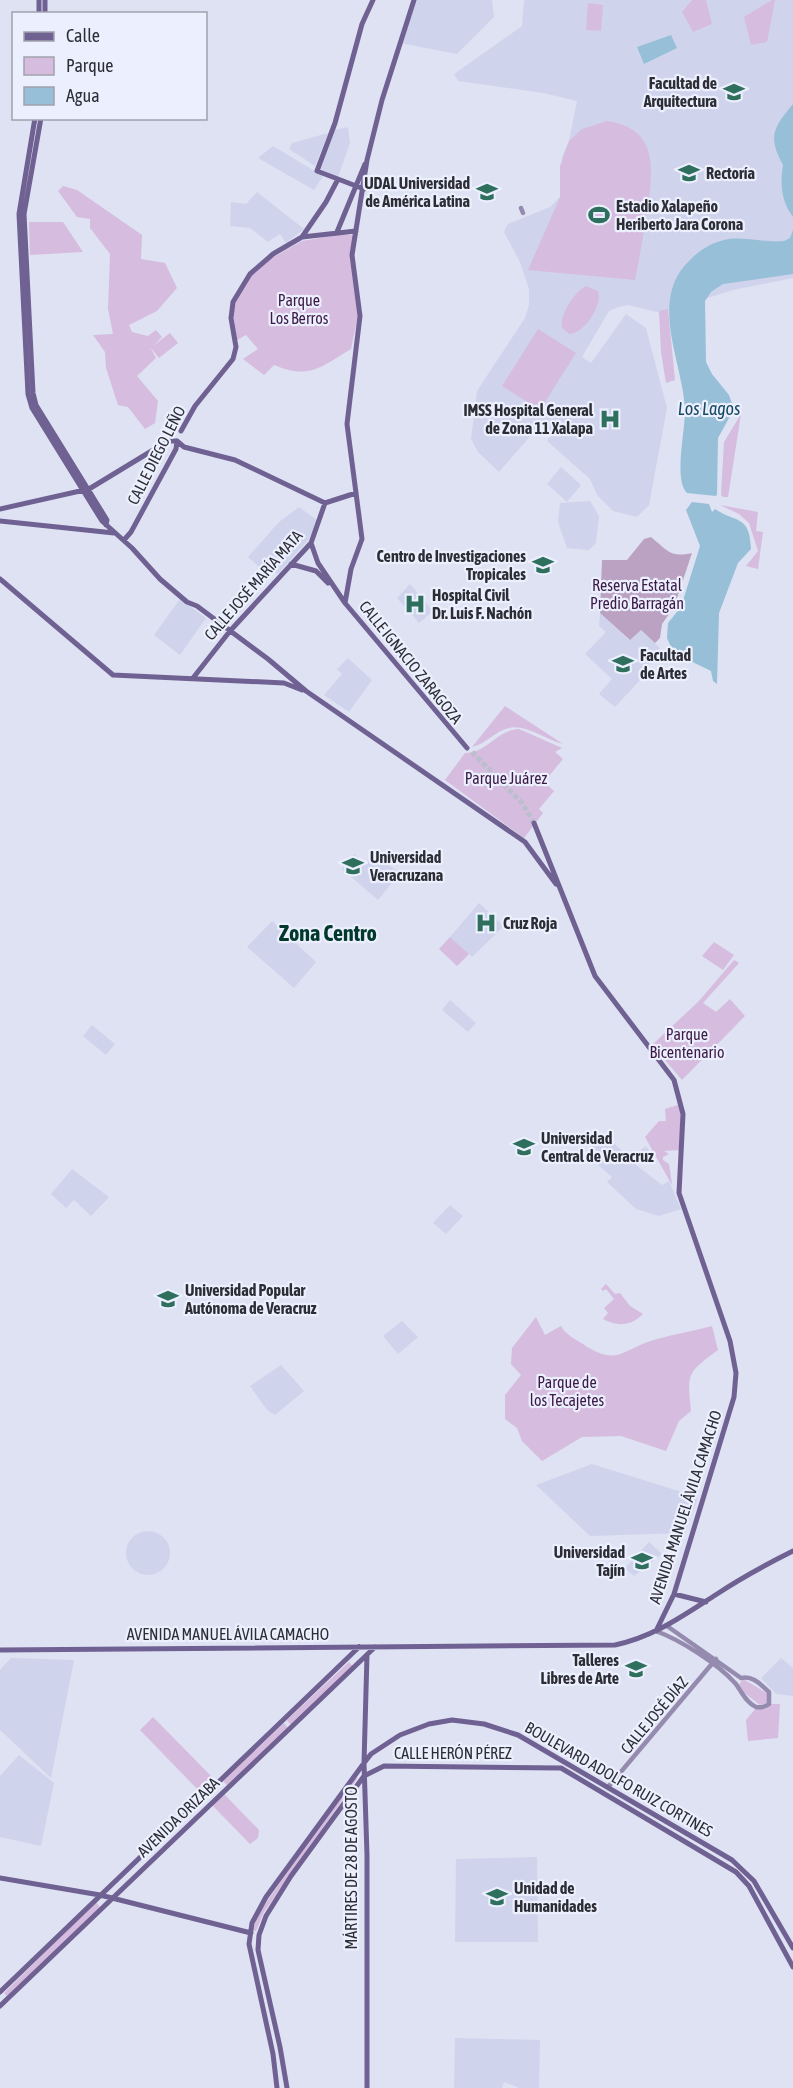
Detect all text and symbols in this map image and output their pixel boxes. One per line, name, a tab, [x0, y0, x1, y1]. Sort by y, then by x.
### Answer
legend	[12, 12, 207, 120]
text: Calle	[66, 25, 100, 46]
text: Parque	[66, 55, 114, 76]
place label: Facultad de Arquitectura	[643, 74, 717, 110]
school or university icon: Facultad de Arquitectura	[722, 80, 746, 104]
text: Agua	[66, 85, 100, 106]
school or university icon: Rectoría	[677, 161, 701, 185]
place label: Rectoría	[706, 164, 755, 182]
place label: UDAL Universidad de América Latina	[364, 174, 470, 210]
school or university icon: UDAL Universidad de América Latina	[475, 180, 499, 204]
place label: Estadio Xalapeño Heriberto Jara Corona	[616, 197, 743, 233]
sports icon: Estadio Xalapeño Heriberto Jara Corona	[587, 203, 611, 227]
park label: Parque Los Berros	[269, 291, 329, 327]
water label: Los Lagos	[678, 398, 740, 419]
place label: IMSS Hospital General de Zona 11 Xalapa	[464, 401, 594, 437]
street label: CALLE DIEGO LEÑO	[123, 403, 189, 507]
hospital icon: IMSS Hospital General de Zona 11 Xalapa	[598, 407, 622, 431]
street label: CALLE JOSÉ MARÍA MATA	[200, 526, 306, 644]
place label: Centro de Investigaciones Tropicales	[376, 547, 526, 583]
school or university icon: Centro de Investigaciones Tropicales	[531, 553, 555, 577]
park label: Reserva Estatal Predio Barragán	[590, 576, 684, 613]
place label: Hospital Civil Dr. Luis F. Nachón	[432, 586, 532, 622]
hospital icon: Hospital Civil Dr. Luis F. Nachón	[403, 592, 427, 616]
street label: CALLE IGNACIO ZARAGOZA	[356, 597, 466, 727]
place label: Facultad de Artes	[640, 646, 692, 682]
school or university icon: Facultad de Artes	[611, 652, 635, 676]
park label: Parque Juárez	[465, 769, 547, 788]
place label: Universidad Veracruzana	[369, 848, 443, 884]
school or university icon: Universidad Veracruzana	[341, 854, 365, 878]
hospital icon: Cruz Roja	[474, 911, 498, 935]
place label: Cruz Roja	[503, 914, 557, 932]
district label: Zona Centro	[279, 920, 377, 946]
park label: Parque Bicentenario	[649, 1025, 725, 1061]
place label: Universidad Central de Veracruz	[541, 1129, 654, 1165]
school or university icon: Universidad Central de Veracruz	[512, 1135, 536, 1159]
place label: Universidad Popular Autónoma de Veracruz	[184, 1281, 317, 1317]
school or university icon: Universidad Popular Autónoma de Veracruz	[156, 1287, 180, 1311]
park label: Parque de los Tecajetes	[530, 1373, 605, 1410]
street label: AVENIDA MANUEL ÁVILA CAMACHO	[645, 1408, 725, 1606]
place label: Universidad Tajín	[554, 1543, 625, 1579]
school or university icon: Universidad Tajín	[630, 1549, 654, 1573]
street label: AVENIDA MANUEL ÁVILA CAMACHO	[127, 1625, 329, 1643]
place label: Talleres Libres de Arte	[541, 1651, 619, 1687]
school or university icon: Talleres Libres de Arte	[624, 1657, 648, 1681]
street label: CALLE JOSÉ DÍAZ	[617, 1673, 691, 1757]
street label: BOULEVARD ADOLFO RUIZ CORTINES	[522, 1718, 716, 1840]
street label: CALLE HERÓN PÉREZ	[394, 1744, 512, 1762]
street label: AVENIDA ORIZABA	[133, 1773, 223, 1860]
street label: MÁRTIRES DE 28 DE AGOSTO	[342, 1787, 360, 1950]
place label: Unidad de Humanidades	[514, 1879, 597, 1915]
school or university icon: Unidad de Humanidades	[485, 1885, 509, 1909]

